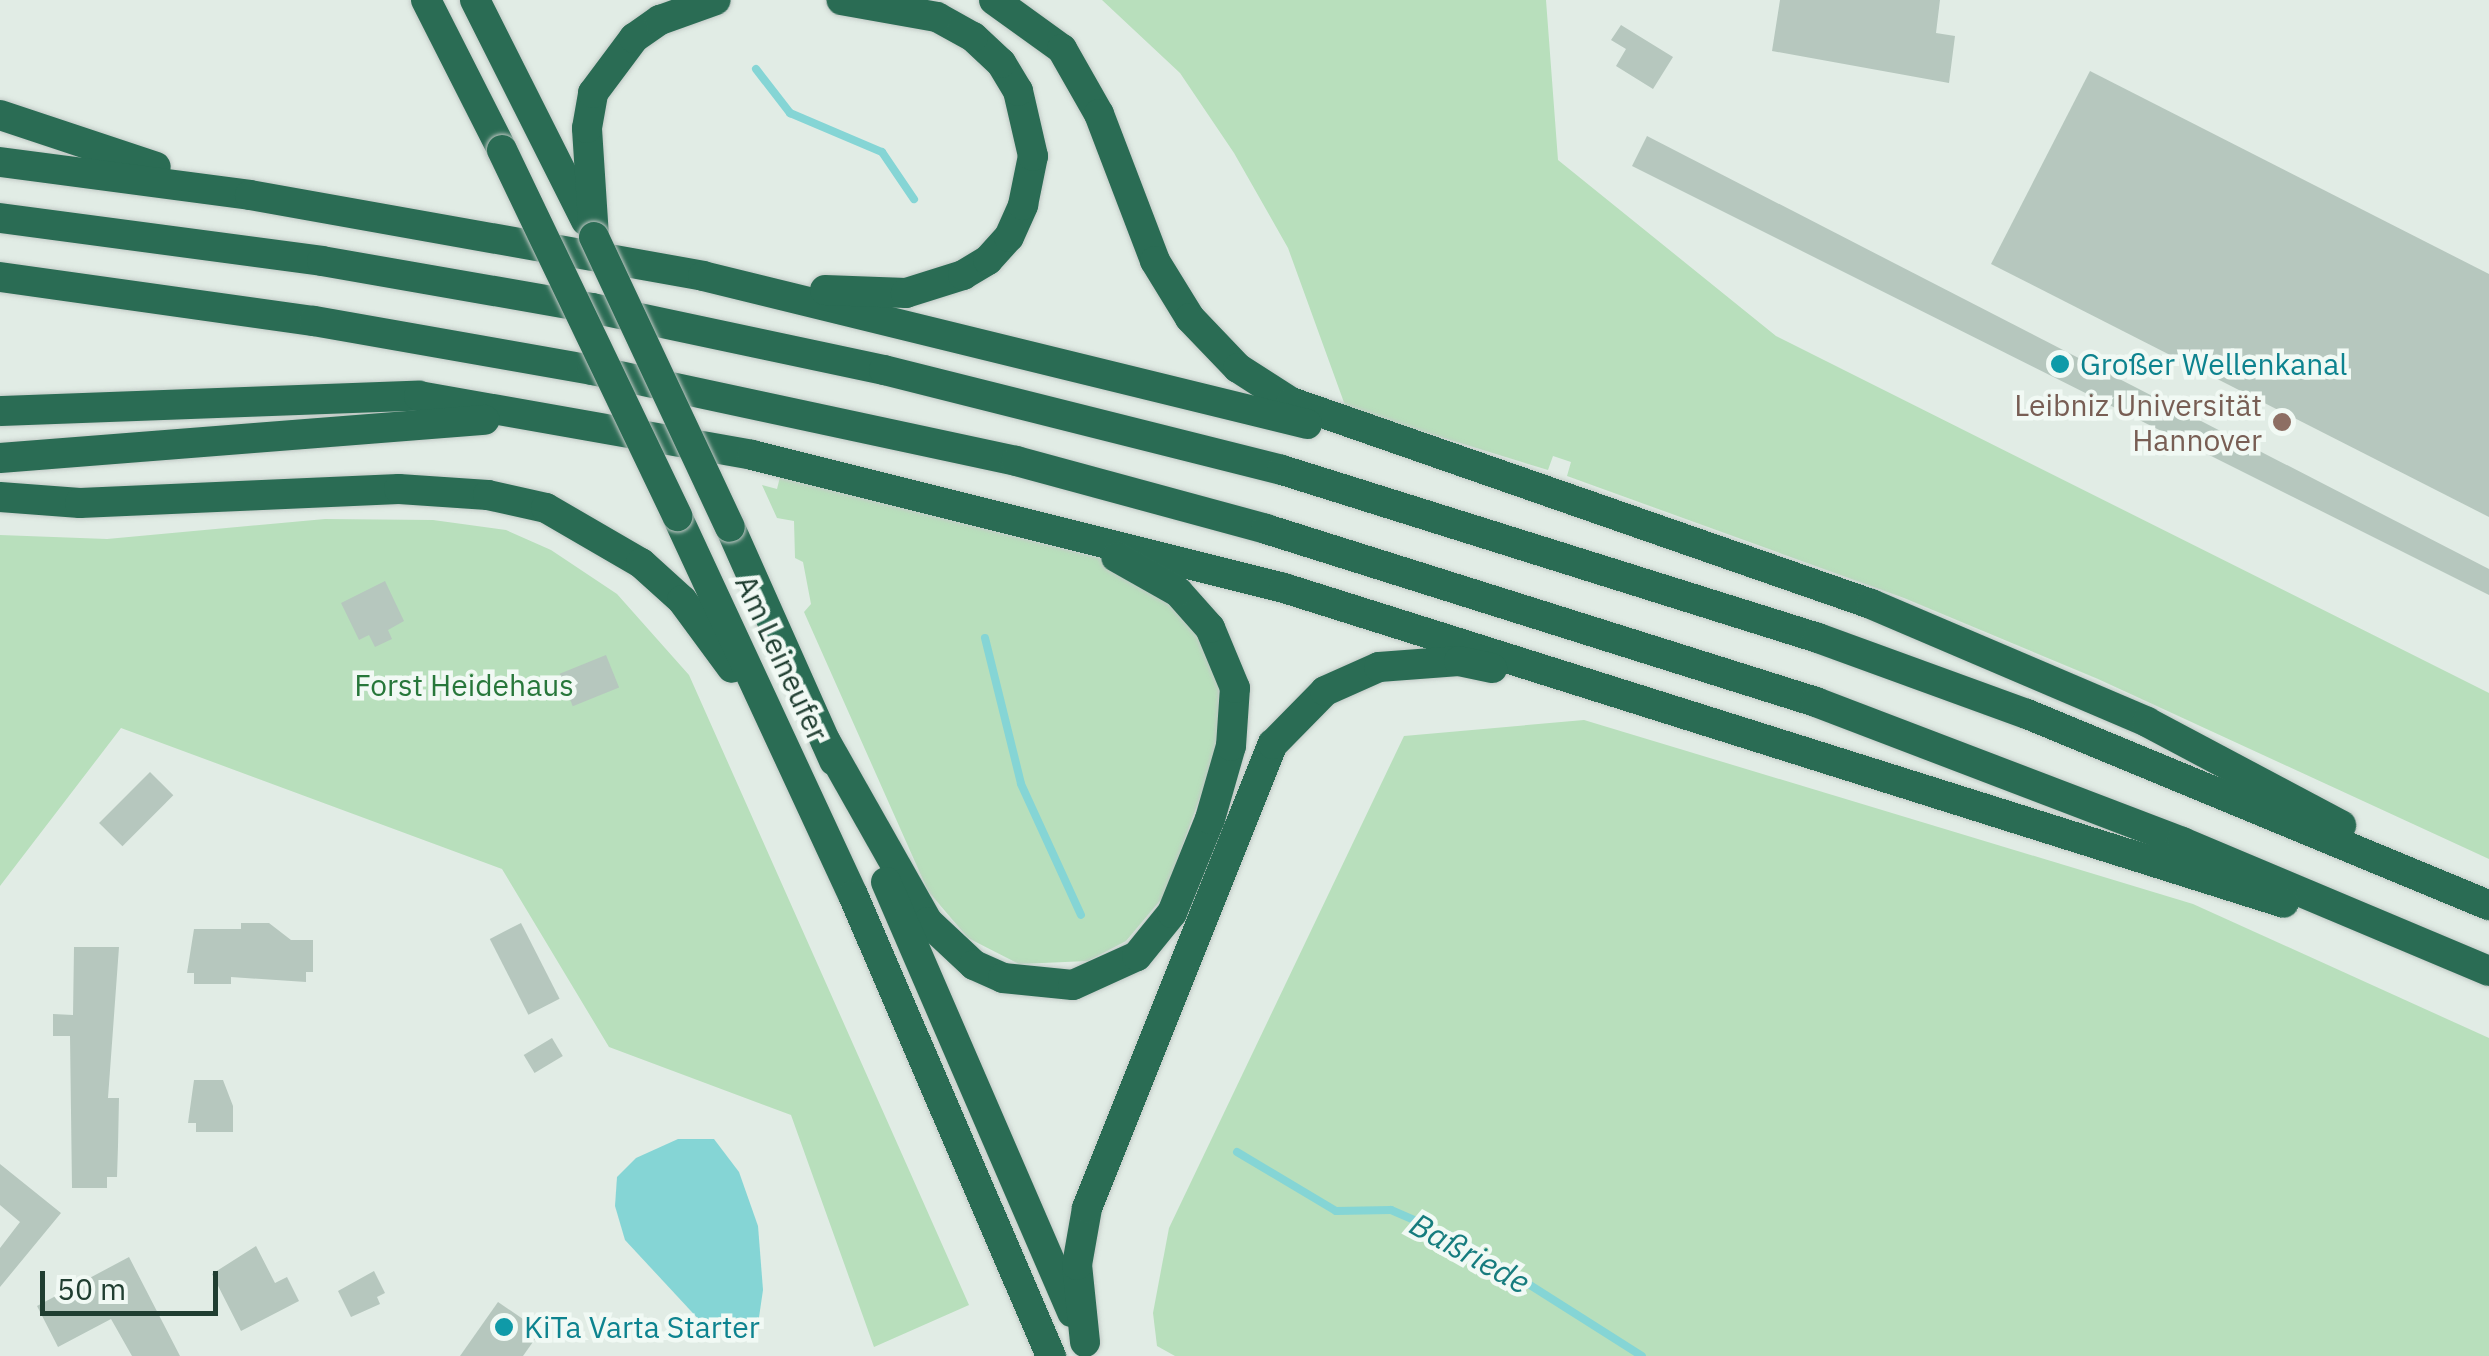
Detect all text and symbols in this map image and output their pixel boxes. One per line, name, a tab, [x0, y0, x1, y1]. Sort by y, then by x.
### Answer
place label: Großer Wellenkanal	[2080, 346, 2347, 382]
marker: Großer Wellenkanal	[2049, 353, 2071, 375]
place label: Leibniz Universität Hannover	[2014, 387, 2262, 458]
marker: Leibniz Universität Hannover	[2271, 411, 2293, 433]
street label: Am Leineufer	[728, 569, 836, 747]
park label: Forst Heidehaus	[354, 667, 574, 703]
water label: Baßriede	[1404, 1205, 1536, 1301]
scale bar	[45, 1251, 222, 1313]
text: 50 m	[57, 1269, 126, 1308]
place label: KiTa Varta Starter	[524, 1309, 760, 1345]
marker: KiTa Varta Starter	[493, 1316, 515, 1338]

